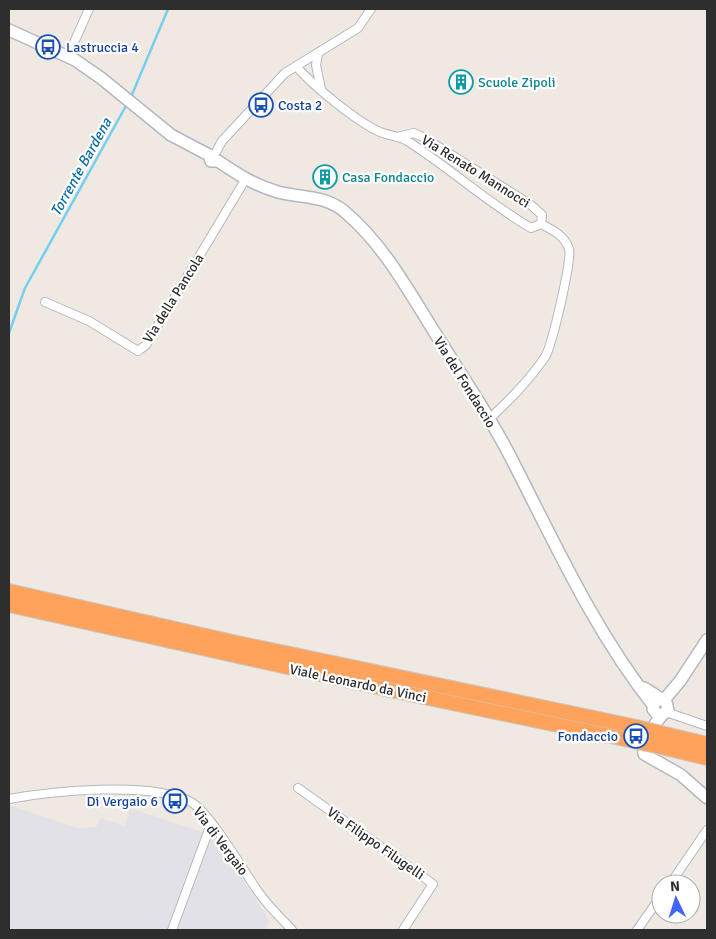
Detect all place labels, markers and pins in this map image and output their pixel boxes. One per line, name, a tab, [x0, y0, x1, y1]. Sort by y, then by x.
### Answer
bus stop icon: Lastruccia 4	[35, 34, 61, 60]
place label: Lastruccia 4	[66, 39, 139, 56]
building icon: Scuole Zipoli	[448, 69, 474, 95]
place label: Scuole Zipoli	[478, 74, 556, 91]
bus stop icon: Costa 2	[248, 92, 274, 118]
place label: Costa 2	[278, 97, 322, 114]
building icon: Casa Fondaccio	[312, 164, 338, 190]
place label: Casa Fondaccio	[342, 169, 434, 186]
bus stop icon: Fondaccio	[623, 723, 649, 749]
place label: Fondaccio	[557, 728, 618, 745]
bus stop icon: Di Vergaio 6	[162, 788, 188, 814]
place label: Di Vergaio 6	[86, 793, 158, 810]

